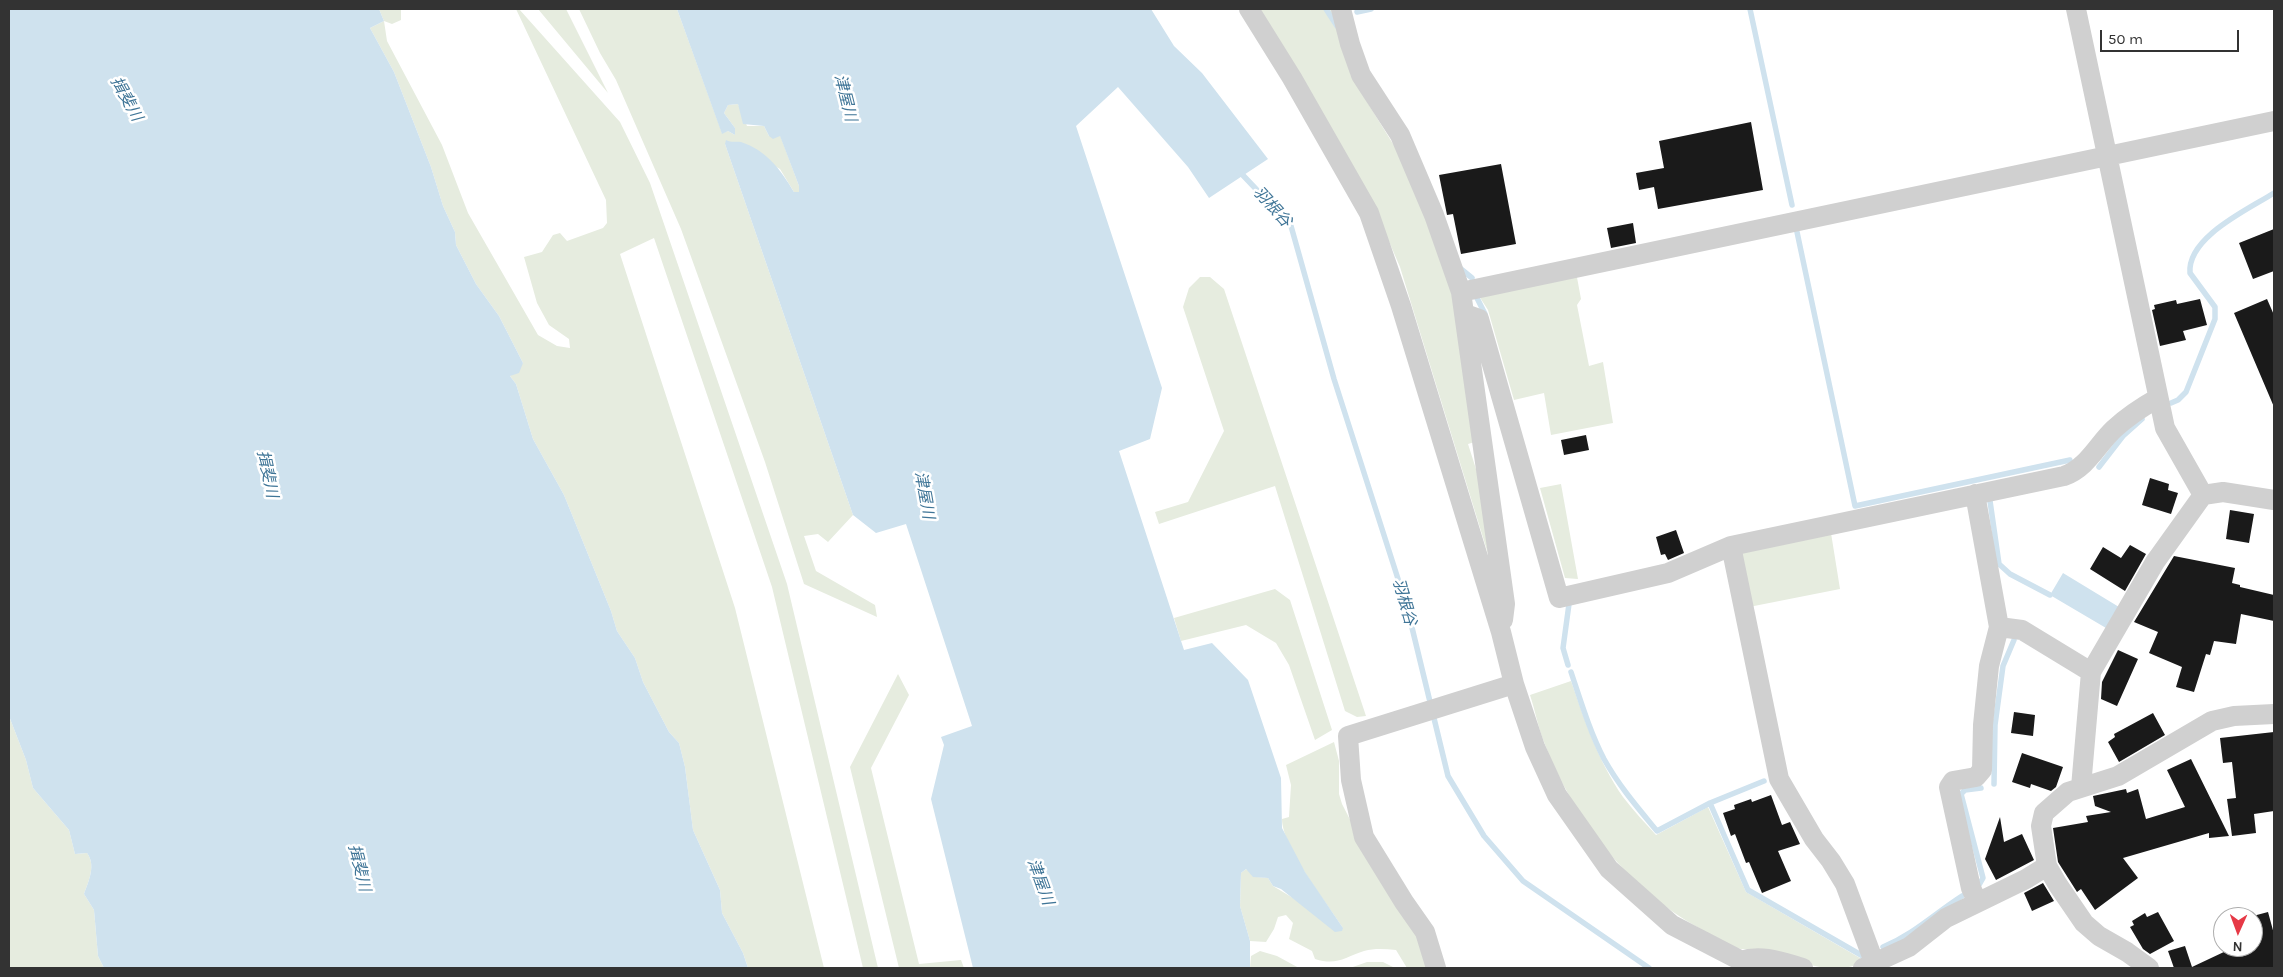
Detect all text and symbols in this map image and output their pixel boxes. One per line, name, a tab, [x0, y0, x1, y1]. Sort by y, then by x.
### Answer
scale bar	[2103, 20, 2242, 52]
text: 50 m	[2108, 30, 2143, 48]
water label: 津屋川	[830, 72, 860, 124]
water label: 揖斐川	[106, 73, 146, 125]
water label: 羽根谷	[1249, 183, 1295, 231]
water label: 揖斐川	[253, 449, 281, 499]
water label: 津屋川	[910, 470, 938, 520]
water label: 羽根谷	[1388, 576, 1420, 628]
water label: 揖斐川	[344, 842, 374, 894]
water label: 津屋川	[1023, 856, 1057, 908]
north arrow	[2213, 907, 2263, 957]
text: N	[2232, 938, 2243, 955]

